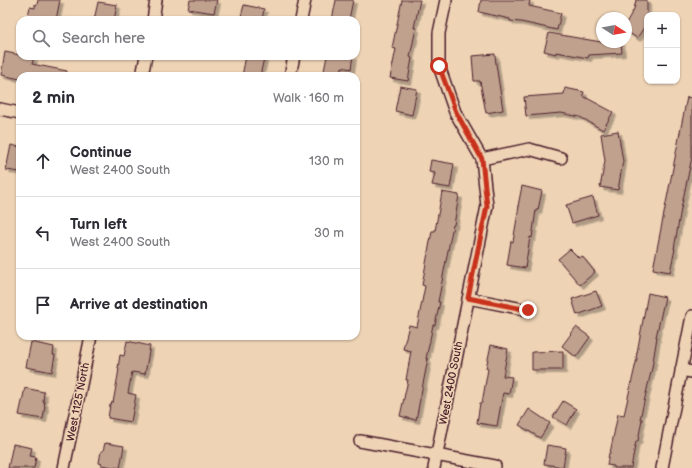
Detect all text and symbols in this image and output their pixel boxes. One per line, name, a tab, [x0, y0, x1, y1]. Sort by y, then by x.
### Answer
north arrow	[596, 12, 632, 48]
map controls	[644, 12, 680, 84]
button: +	[644, 12, 680, 48]
search box	[16, 16, 360, 60]
icon: search	[30, 27, 52, 49]
text: Search here	[62, 29, 145, 48]
button: −	[644, 48, 680, 84]
route start	[430, 57, 448, 75]
text: 2 min	[32, 88, 75, 108]
text: Walk · 160 m	[273, 90, 344, 106]
text: Continue	[70, 143, 132, 162]
icon: ahead	[32, 150, 54, 172]
text: 130 m	[309, 153, 344, 169]
text: West 2400 South	[70, 162, 170, 178]
text: Turn left	[70, 215, 127, 234]
icon: left	[32, 222, 54, 244]
text: 30 m	[314, 225, 344, 241]
text: West 2400 South	[70, 234, 170, 250]
icon: arrive	[32, 294, 54, 316]
text: Arrive at destination	[70, 295, 208, 314]
route end	[519, 301, 537, 319]
street label: West 2400 South	[437, 340, 465, 426]
street label: West 1125 North	[64, 361, 92, 443]

